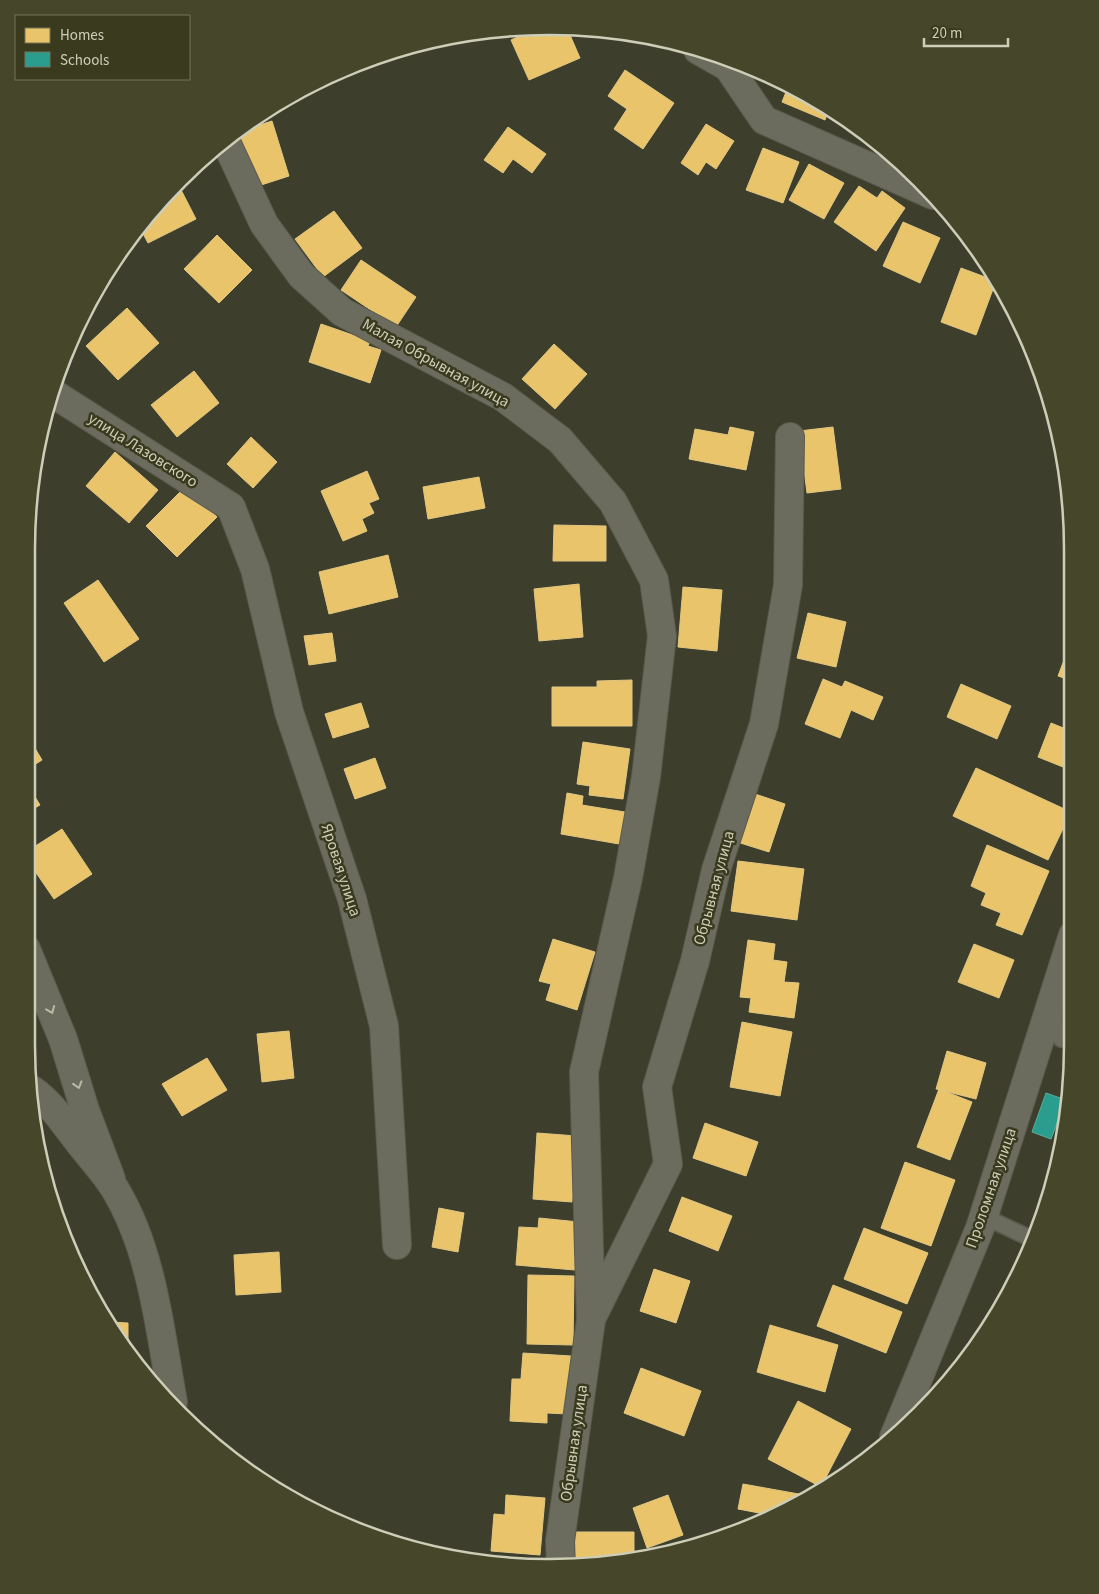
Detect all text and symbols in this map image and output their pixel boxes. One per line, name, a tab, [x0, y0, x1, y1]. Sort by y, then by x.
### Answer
legend	[15, 15, 190, 80]
scale bar	[924, 15, 1008, 47]
text: 20 m	[932, 23, 962, 44]
text: Homes	[60, 25, 104, 46]
text: Schools	[60, 50, 109, 71]
street label: Малая Обрывная улица	[358, 313, 514, 413]
street label: улица Лазовского	[84, 407, 202, 493]
street label: Яровая улица	[316, 821, 366, 919]
street label: Обрывная улица	[688, 828, 740, 948]
one-way arrow	[45, 1005, 56, 1014]
one-way arrow	[72, 1080, 82, 1089]
street label: Проломная улица	[960, 1125, 1022, 1251]
street label: Обрывная улица	[555, 1383, 593, 1503]

